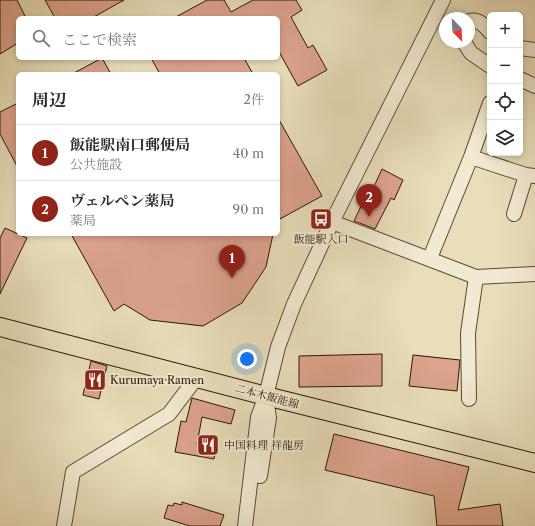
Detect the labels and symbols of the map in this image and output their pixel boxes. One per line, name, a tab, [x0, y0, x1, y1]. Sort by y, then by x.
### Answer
north arrow	[439, 12, 475, 48]
pin: 2	[356, 184, 382, 217]
bus stop icon: 飯能駅入口	[308, 206, 334, 232]
place label: 飯能駅入口	[294, 232, 349, 246]
pin: 1	[219, 245, 245, 278]
your location	[237, 349, 257, 369]
restaurant icon: Kurumaya Ramen	[82, 367, 108, 393]
place label: Kurumaya Ramen	[110, 373, 204, 387]
street label: 二本木飯能線	[233, 381, 301, 411]
restaurant icon: 中国料理 祥龍房	[195, 432, 221, 458]
place label: 中国料理 祥龍房	[224, 438, 304, 452]

